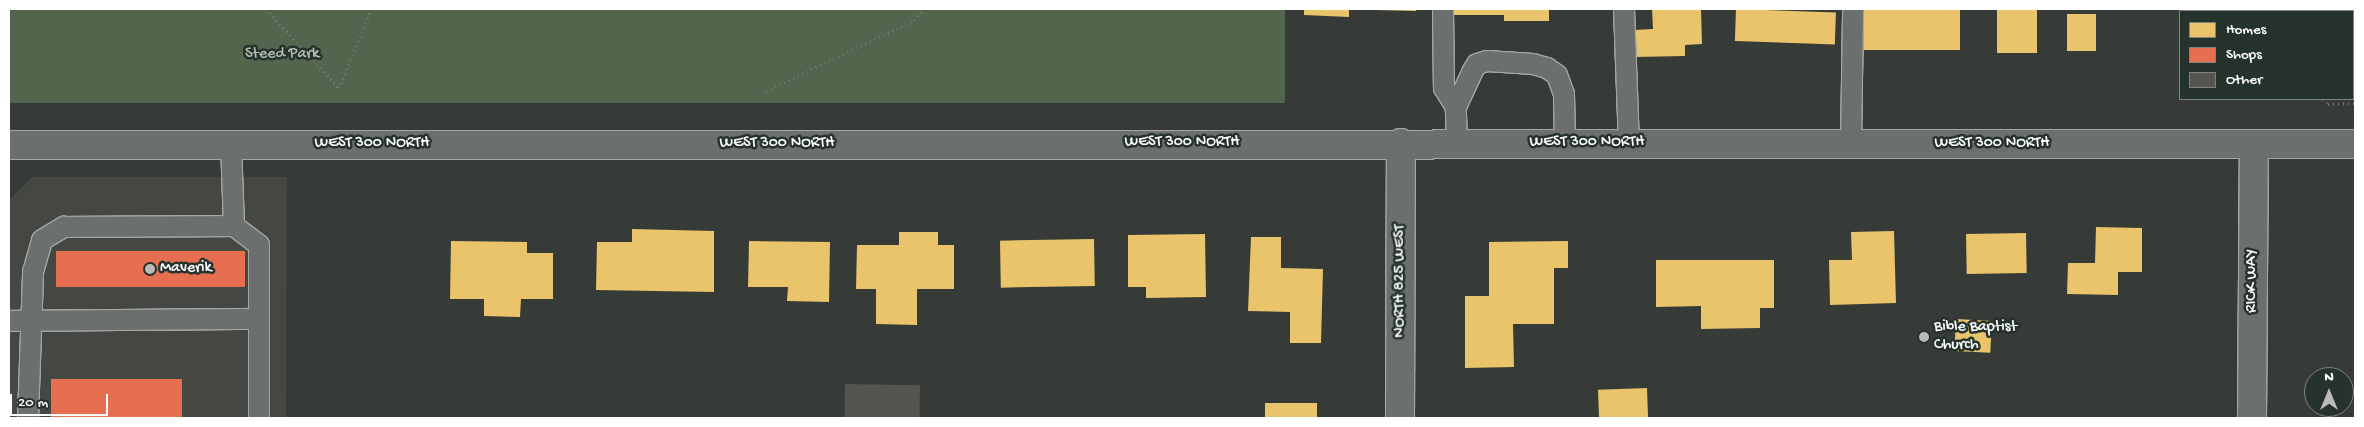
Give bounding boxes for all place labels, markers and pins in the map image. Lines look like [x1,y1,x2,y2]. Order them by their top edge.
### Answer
place label: Maverik [160,259,212,279]
marker: Maverik [144,263,156,275]
place label: Bible Baptist Church [1934,318,2017,356]
marker: Bible Baptist Church [1918,331,1930,343]

